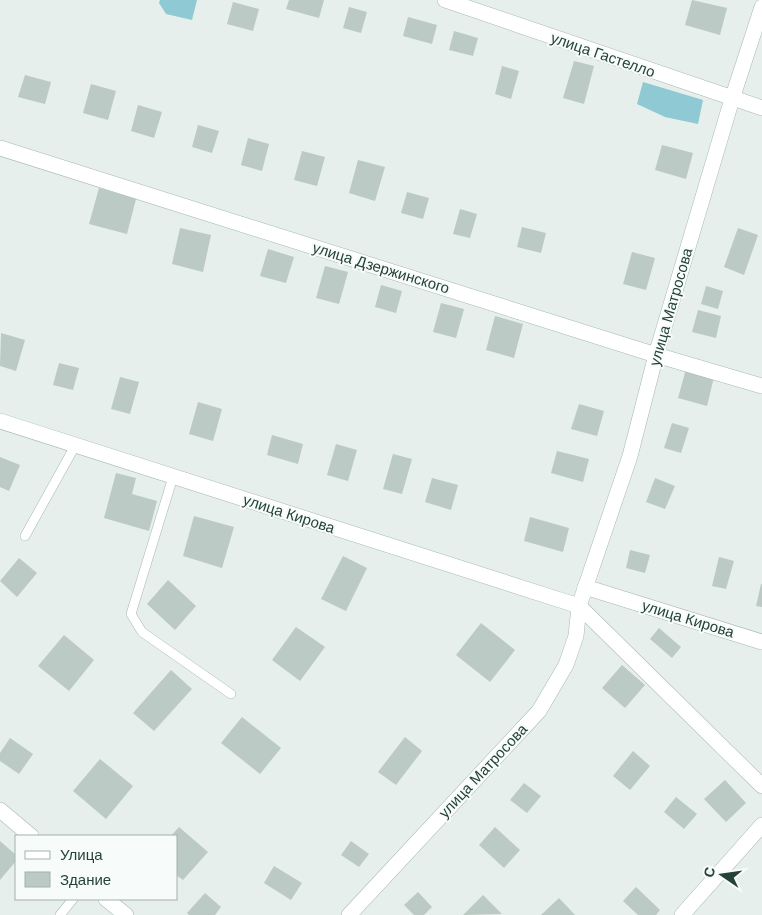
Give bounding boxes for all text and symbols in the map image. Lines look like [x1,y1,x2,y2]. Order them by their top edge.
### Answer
street label: улица Гастелло [549,29,658,80]
street label: улица Дзержинского [311,239,452,296]
street label: улица Матросова [646,245,696,368]
street label: улица Кирова [241,491,338,537]
street label: улица Кирова [640,596,737,641]
street label: улица Матросова [435,720,531,821]
legend [15,835,178,900]
text: Улица [60,846,103,863]
north arrow [697,850,747,900]
text: С [700,865,718,879]
text: Здание [60,871,111,888]

